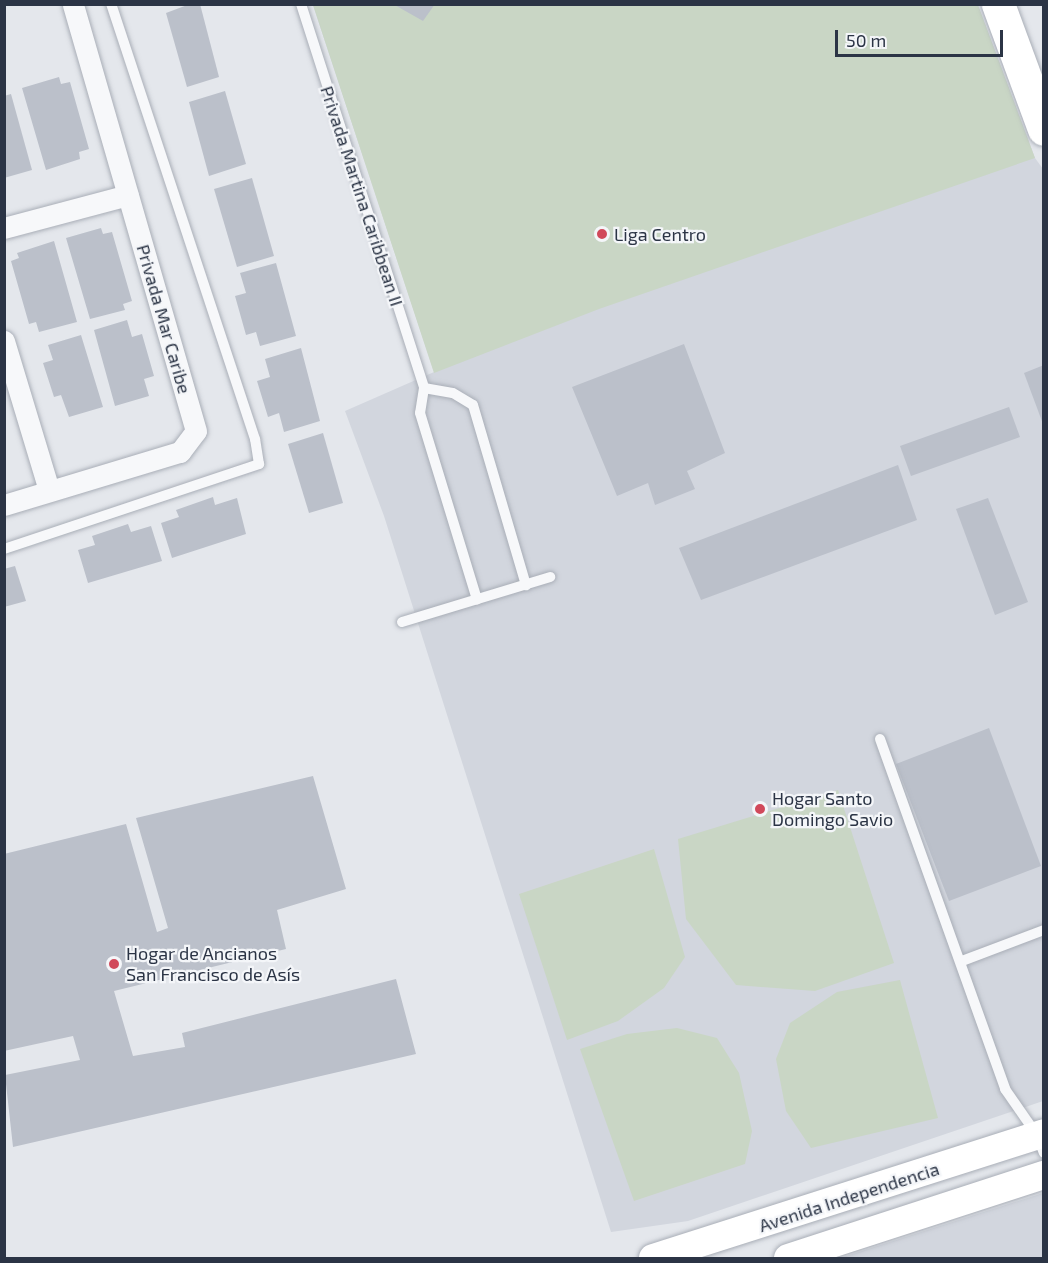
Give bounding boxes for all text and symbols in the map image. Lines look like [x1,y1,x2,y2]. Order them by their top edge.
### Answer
scale bar [838,18,1006,56]
text: 50 m [846,29,886,51]
street label: Privada Martina Caribbean II [316,83,408,309]
place label: Liga Centro [614,223,706,245]
marker: Liga Centro [595,227,609,241]
street label: Privada Mar Caribe [132,242,196,396]
place label: Hogar Santo Domingo Savio [772,788,893,830]
marker: Hogar Santo Domingo Savio [753,802,767,816]
place label: Hogar de Ancianos San Francisco de Asís [126,943,301,986]
marker: Hogar de Ancianos San Francisco de Asís [107,957,121,971]
street label: Avenida Independencia [756,1158,942,1236]

